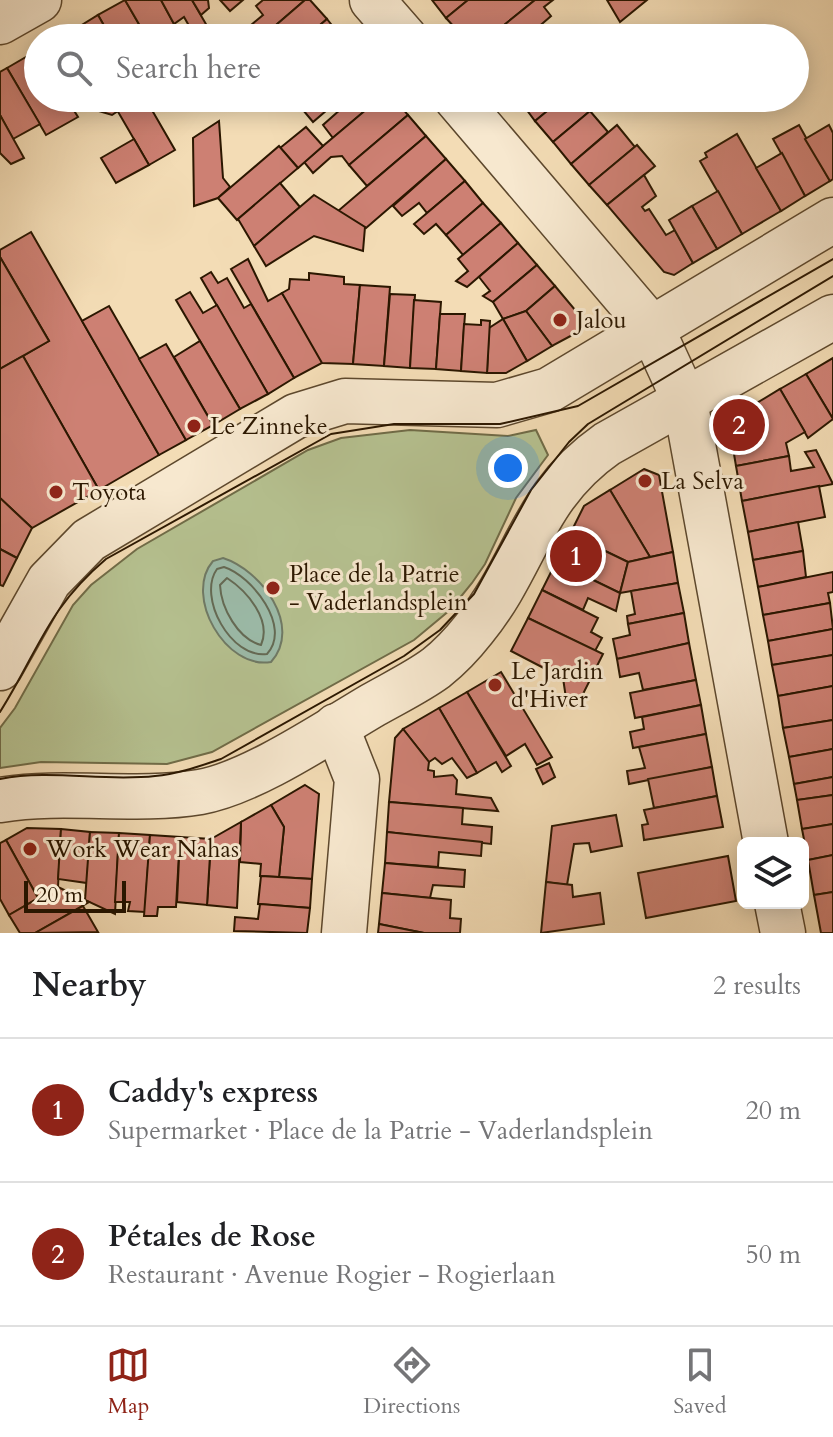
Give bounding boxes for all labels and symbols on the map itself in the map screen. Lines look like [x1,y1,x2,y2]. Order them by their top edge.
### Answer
place label: Jalou [573,304,627,337]
marker: Jalou [551,311,569,329]
pin: 2 [713,395,765,455]
place label: Le Zinneke [210,410,328,443]
marker: Le Zinneke [185,417,203,435]
your location [488,448,528,488]
place label: La Selva [661,465,745,498]
marker: La Selva [636,472,654,490]
place label: Toyota [72,476,147,509]
marker: Toyota [47,483,65,501]
pin: 1 [550,526,602,586]
place label: Place de la Patrie - Vaderlandsplein [289,558,468,619]
marker: Place de la Patrie - Vaderlandsplein [264,579,282,597]
place label: Le Jardin d'Hiver [511,655,604,716]
marker: Le Jardin d'Hiver [486,676,504,694]
place label: Work Wear Nahas [45,833,239,866]
marker: Work Wear Nahas [21,840,39,858]
scale bar [24,877,126,913]

